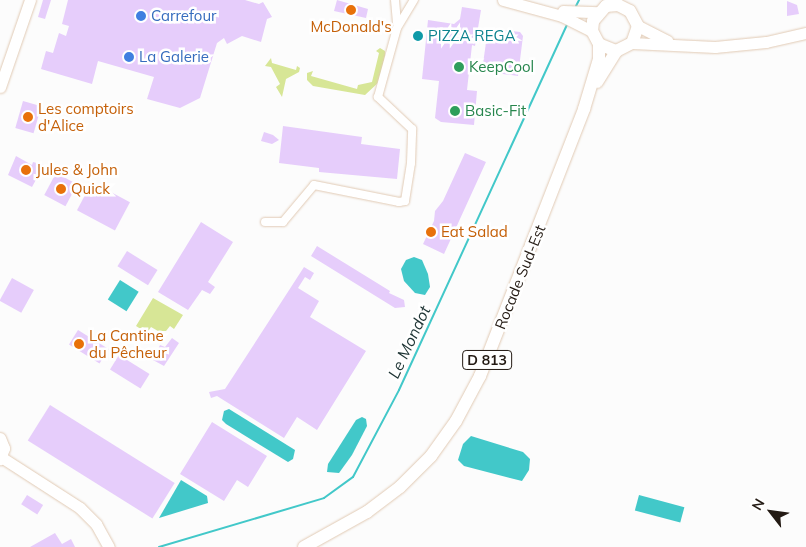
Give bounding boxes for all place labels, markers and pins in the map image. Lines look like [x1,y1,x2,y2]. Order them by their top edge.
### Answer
marker: McDonald's [345,4,357,16]
place label: Carrefour [151,7,216,25]
marker: Carrefour [135,10,147,22]
place label: McDonald's [310,18,392,36]
place label: PIZZA REGA [428,27,515,45]
marker: PIZZA REGA [412,30,424,42]
place label: La Galerie [139,48,209,66]
marker: La Galerie [123,51,135,63]
place label: KeepCool [469,58,534,76]
marker: KeepCool [453,61,465,73]
place label: Les comptoirs d'Alice [38,99,134,134]
place label: Basic-Fit [465,102,526,120]
marker: Basic-Fit [449,105,461,117]
marker: Les comptoirs d'Alice [22,111,34,123]
place label: Jules & John [36,161,118,179]
marker: Jules & John [20,164,32,176]
place label: Quick [71,180,110,198]
marker: Quick [55,183,67,195]
place label: Eat Salad [441,223,508,241]
marker: Eat Salad [425,226,437,238]
place label: La Cantine du Pêcheur [89,326,167,361]
marker: La Cantine du Pêcheur [73,338,85,350]

